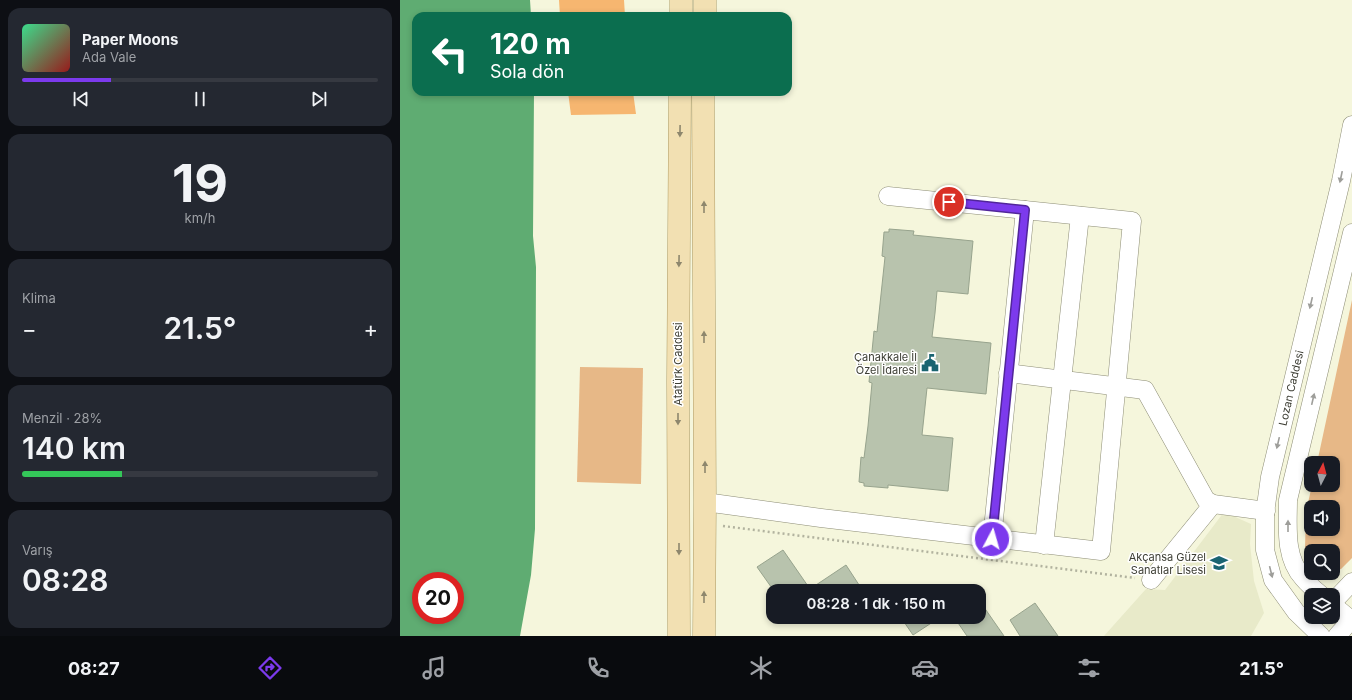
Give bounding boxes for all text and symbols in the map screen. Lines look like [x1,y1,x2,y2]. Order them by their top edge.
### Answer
text: 120 m [490,27,571,61]
icon: left [424,28,476,80]
text: Paper Moons [82,30,178,49]
text: Ada Vale [82,49,136,65]
text: Sola dön [490,61,564,82]
icon: previous [70,88,92,110]
icon: pause [189,88,211,110]
icon: next [308,88,330,110]
one-way arrow [677,125,683,138]
text: 19 [172,152,228,215]
one-way arrow [1338,171,1344,183]
pin [932,185,966,219]
icon: arrive [938,191,960,213]
one-way arrow [701,200,707,213]
text: km/h [185,210,215,226]
one-way arrow [676,255,682,268]
text: Klima [22,290,56,306]
one-way arrow [1308,297,1314,310]
text: 21.5° [163,310,237,346]
text: − [22,316,37,342]
text: + [363,316,378,342]
street label: Atatürk Caddesi [671,322,685,406]
one-way arrow [701,330,707,343]
street label: Lozan Caddesi [1276,349,1306,427]
place label: Çanakkale İl Özel İdaresi [854,350,917,377]
public building icon: Çanakkale İl Özel İdaresi [920,353,940,373]
one-way arrow [1310,393,1316,405]
text: Menzil · 28% [22,410,102,426]
one-way arrow [675,413,681,426]
text: 140 km [22,430,126,466]
one-way arrow [1274,437,1280,450]
north arrow [1304,456,1340,492]
map controls [1304,456,1340,624]
one-way arrow [702,460,708,473]
button: sound [1304,500,1340,536]
position arrow [971,518,1013,560]
one-way arrow [1285,519,1291,532]
text: Varış [22,542,53,558]
one-way arrow [676,543,682,556]
button: search [1304,544,1340,580]
place label: Akçansa Güzel Sanatlar Lisesi [1129,550,1206,577]
school or university icon: Akçansa Güzel Sanatlar Lisesi [1209,553,1229,573]
text: 08:28 [22,562,108,598]
one-way arrow [1268,565,1274,578]
speed limit sign: 20 [412,572,464,624]
button: layers [1304,588,1340,624]
one-way arrow [701,590,707,603]
text: 08:28 · 1 dk · 150 m [807,594,945,613]
icon: directions [256,654,284,682]
icon: music [420,654,448,682]
icon: phone [584,654,612,682]
icon: climate [747,654,775,682]
icon: car [911,654,939,682]
icon: filters [1075,654,1103,682]
text: 08:27 [68,658,120,679]
text: 21.5° [1239,658,1284,679]

